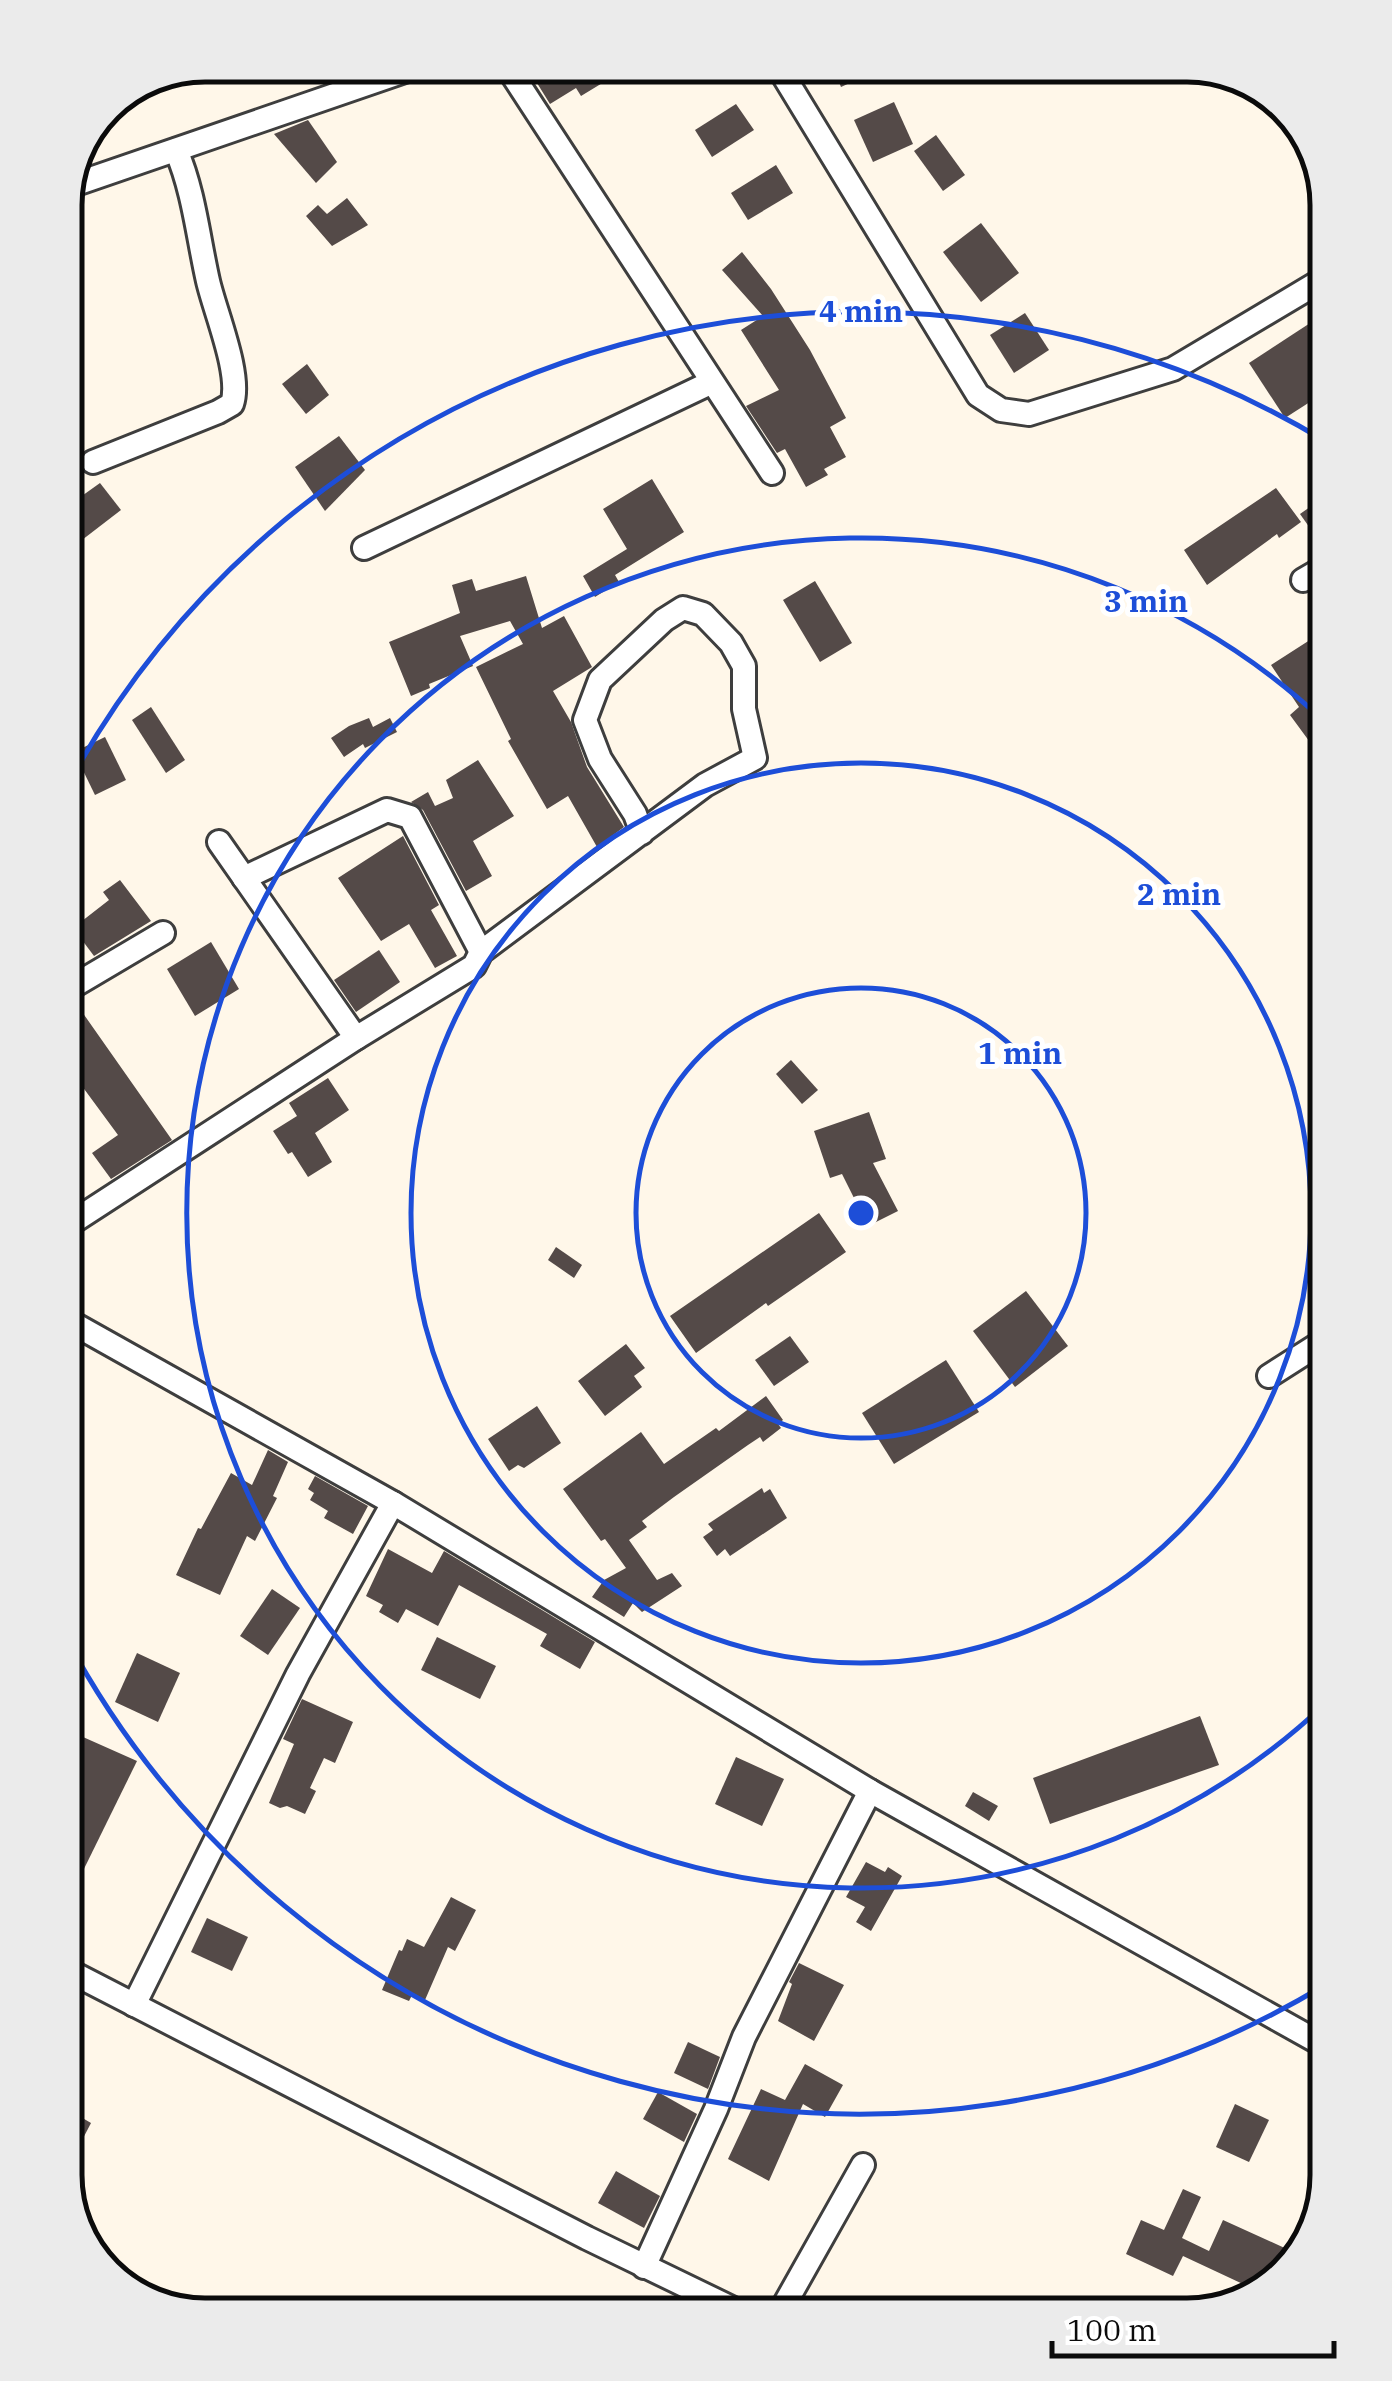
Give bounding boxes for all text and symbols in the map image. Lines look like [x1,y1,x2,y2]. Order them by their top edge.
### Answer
text: 4 min [819,291,903,330]
text: 3 min [1104,581,1188,620]
text: 2 min [1137,874,1221,913]
text: 1 min [978,1033,1062,1072]
centre of rings [843,1195,879,1231]
scale bar [1052,2296,1334,2358]
text: 100 m [1067,2310,1157,2349]

